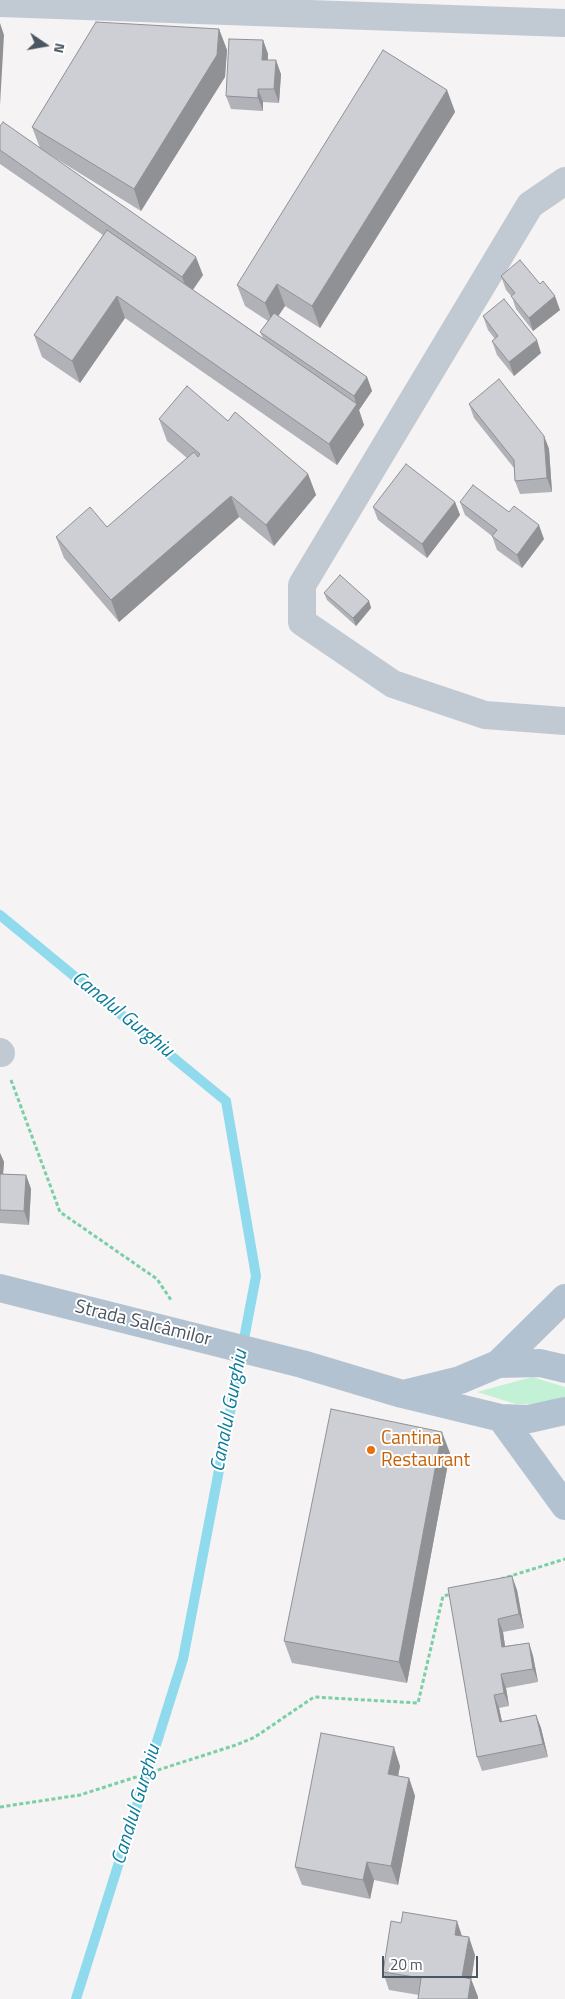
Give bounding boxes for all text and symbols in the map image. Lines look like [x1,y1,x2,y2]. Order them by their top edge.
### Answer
north arrow [20,20,70,70]
text: N [49,41,71,55]
water label: Canalul Gurghiu [66,967,178,1063]
street label: Strada Salcâmilor [72,1296,214,1352]
water label: Canalul Gurghiu [206,1348,254,1474]
place label: Cantina Restaurant [381,1428,470,1472]
marker: Cantina Restaurant [365,1444,377,1456]
water label: Canalul Gurghiu [107,1742,167,1868]
scale bar [385,1946,481,1978]
text: 20 m [390,1953,423,1976]

